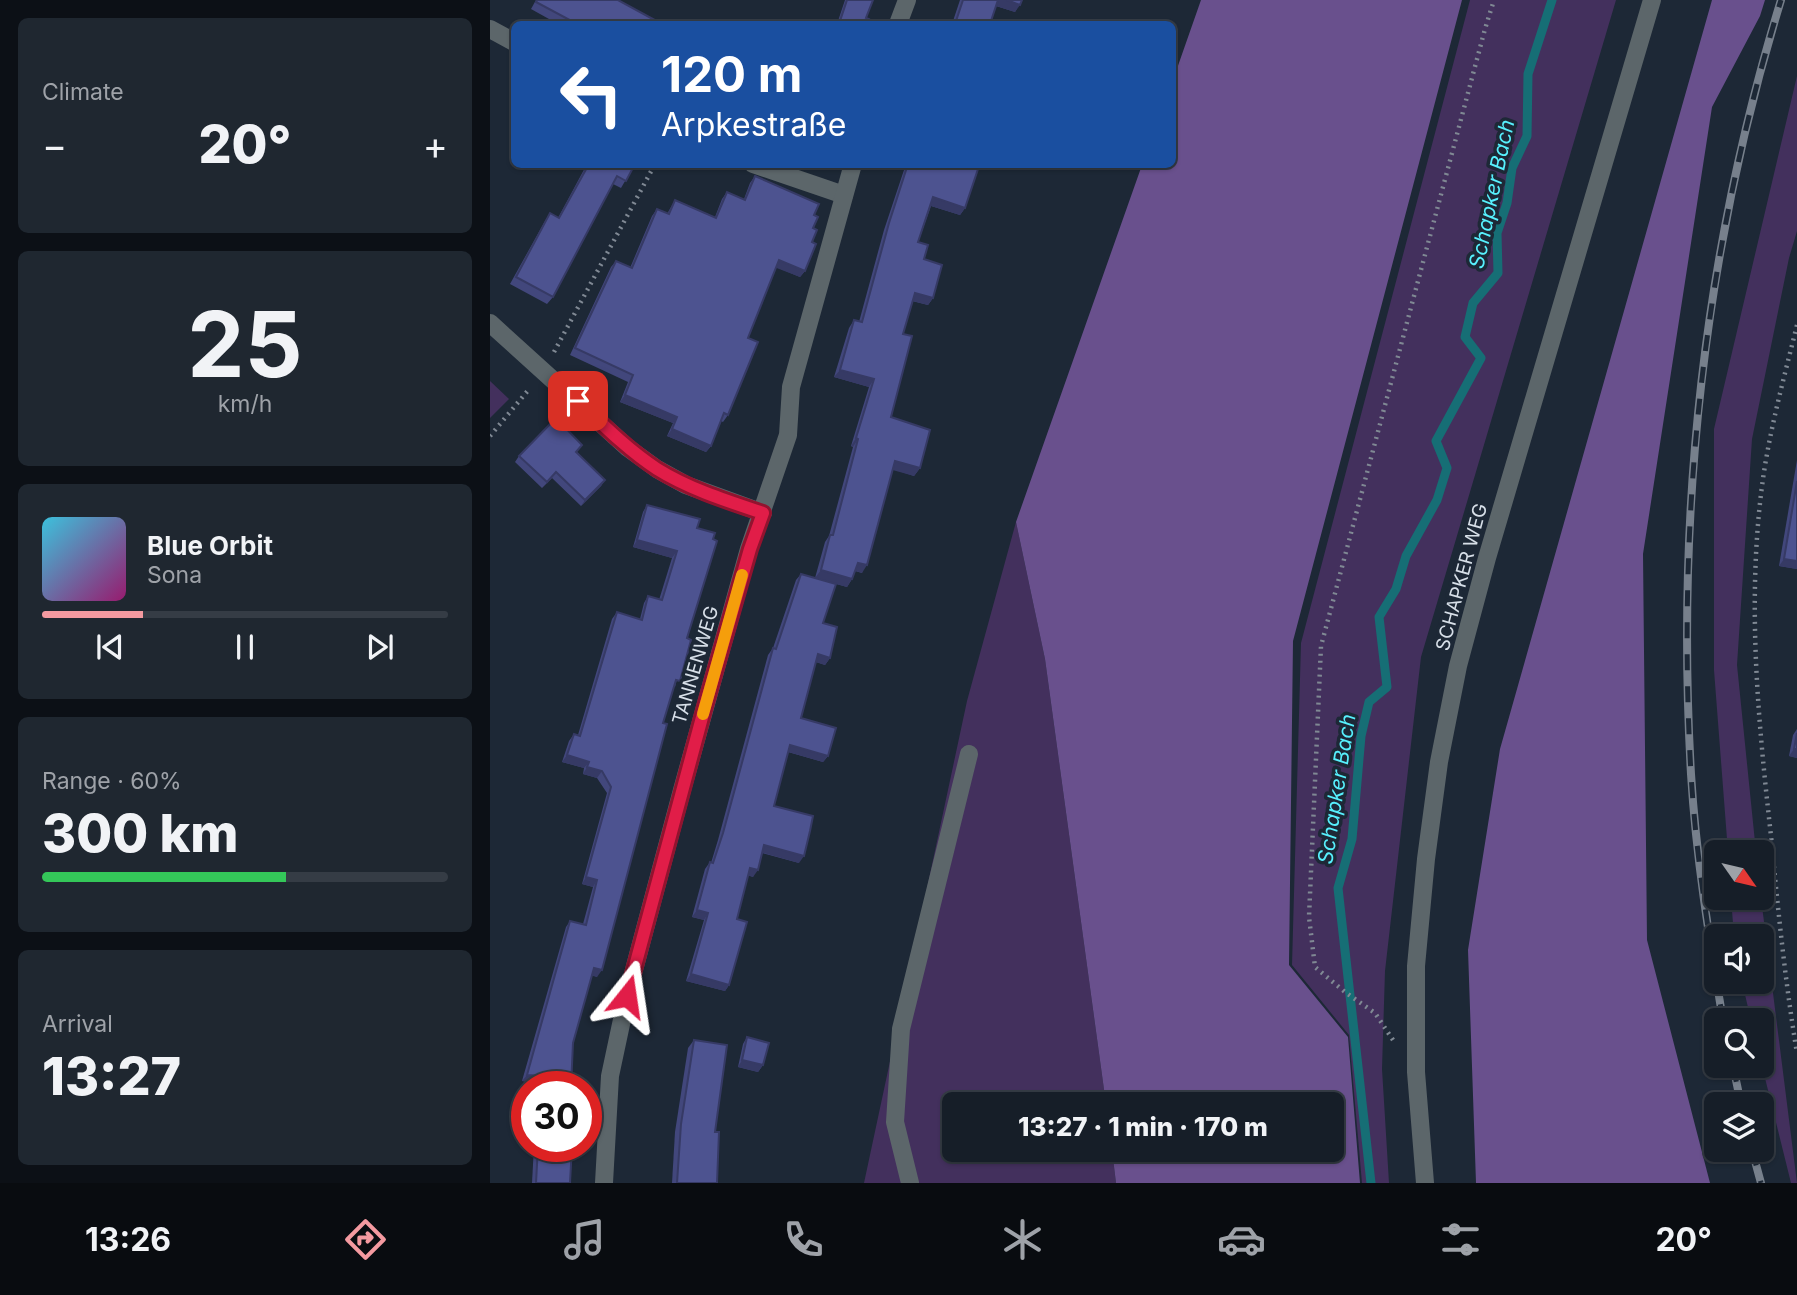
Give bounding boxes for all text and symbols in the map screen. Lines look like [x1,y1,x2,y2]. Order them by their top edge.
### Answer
text: 120 m [661,45,802,104]
icon: left [546,49,637,140]
text: Climate [42,78,124,106]
text: Arpkestraße [661,105,846,144]
text: 20° [198,113,292,176]
water label: Schapker Bach [1464,117,1520,271]
text: − [42,122,67,168]
text: + [423,122,448,168]
text: 25 [187,289,303,399]
pin [548,371,608,431]
icon: arrive [559,382,597,420]
text: km/h [218,390,272,418]
street label: SCHAPKER WEG [1431,501,1492,653]
text: Blue Orbit [147,530,273,561]
text: Sona [147,561,202,589]
street label: TANNENWEG [668,603,723,727]
icon: previous [91,628,129,666]
icon: pause [226,628,264,666]
icon: next [361,628,399,666]
water label: Schapker Bach [1312,712,1361,866]
text: Range · 60% [42,767,182,795]
text: 300 km [42,802,239,865]
north arrow [1704,840,1774,910]
map controls [1704,840,1774,1162]
button: sound [1704,924,1774,994]
position arrow [590,959,664,1033]
button: search [1704,1008,1774,1078]
text: Arrival [42,1010,113,1038]
text: 13:27 [42,1045,181,1108]
speed limit sign: 30 [511,1071,602,1162]
button: layers [1704,1092,1774,1162]
text: 13:27 · 1 min · 170 m [1018,1111,1268,1142]
icon: directions [341,1215,390,1264]
icon: music [560,1215,609,1264]
icon: phone [779,1215,828,1264]
icon: climate [998,1215,1047,1264]
icon: car [1217,1215,1266,1264]
icon: filters [1436,1215,1485,1264]
text: 13:26 [85,1220,171,1259]
text: 20° [1655,1220,1712,1259]

